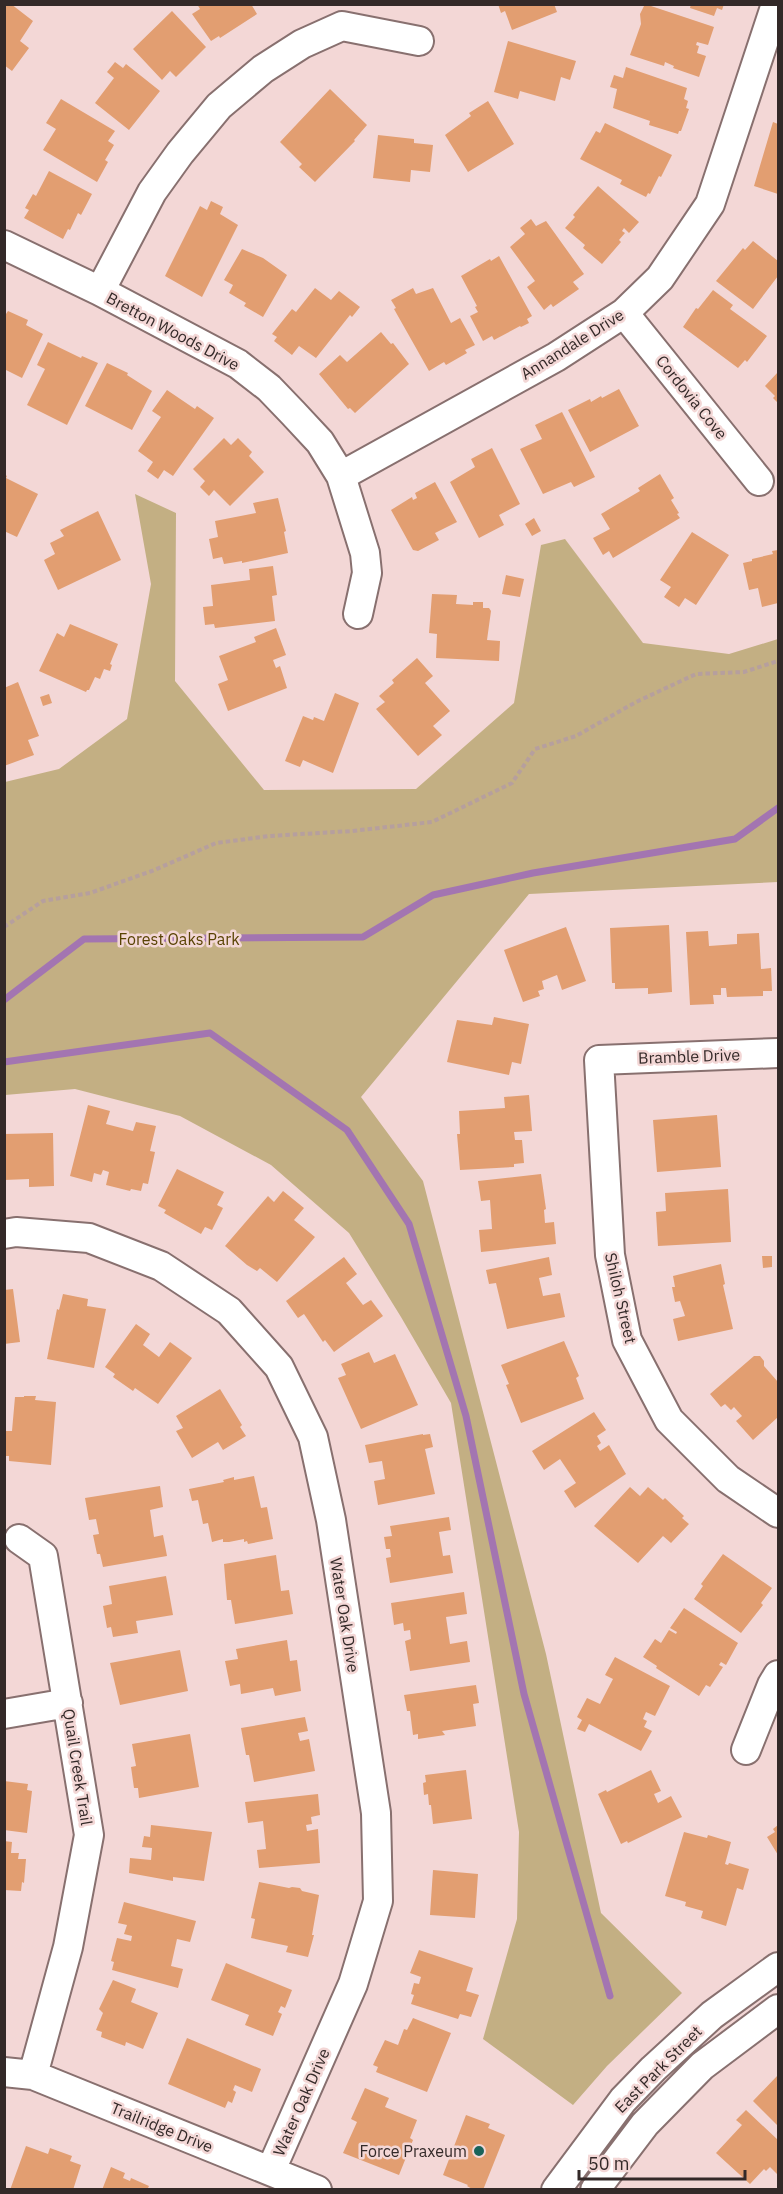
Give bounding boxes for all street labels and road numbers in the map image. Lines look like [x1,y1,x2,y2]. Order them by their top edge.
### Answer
street label: Bretton Woods Drive [103,287,243,375]
street label: Annandale Drive [517,304,627,384]
street label: Cordovia Cove [652,351,732,443]
street label: Bramble Drive [638,1044,741,1068]
street label: Shiloh Street [601,1251,641,1345]
street label: Water Oak Drive [326,1556,364,1674]
street label: Quail Creek Trail [59,1707,97,1827]
street label: East Park Street [610,2021,706,2117]
street label: Water Oak Drive [268,2045,334,2159]
street label: Trailridge Drive [108,2097,216,2157]

